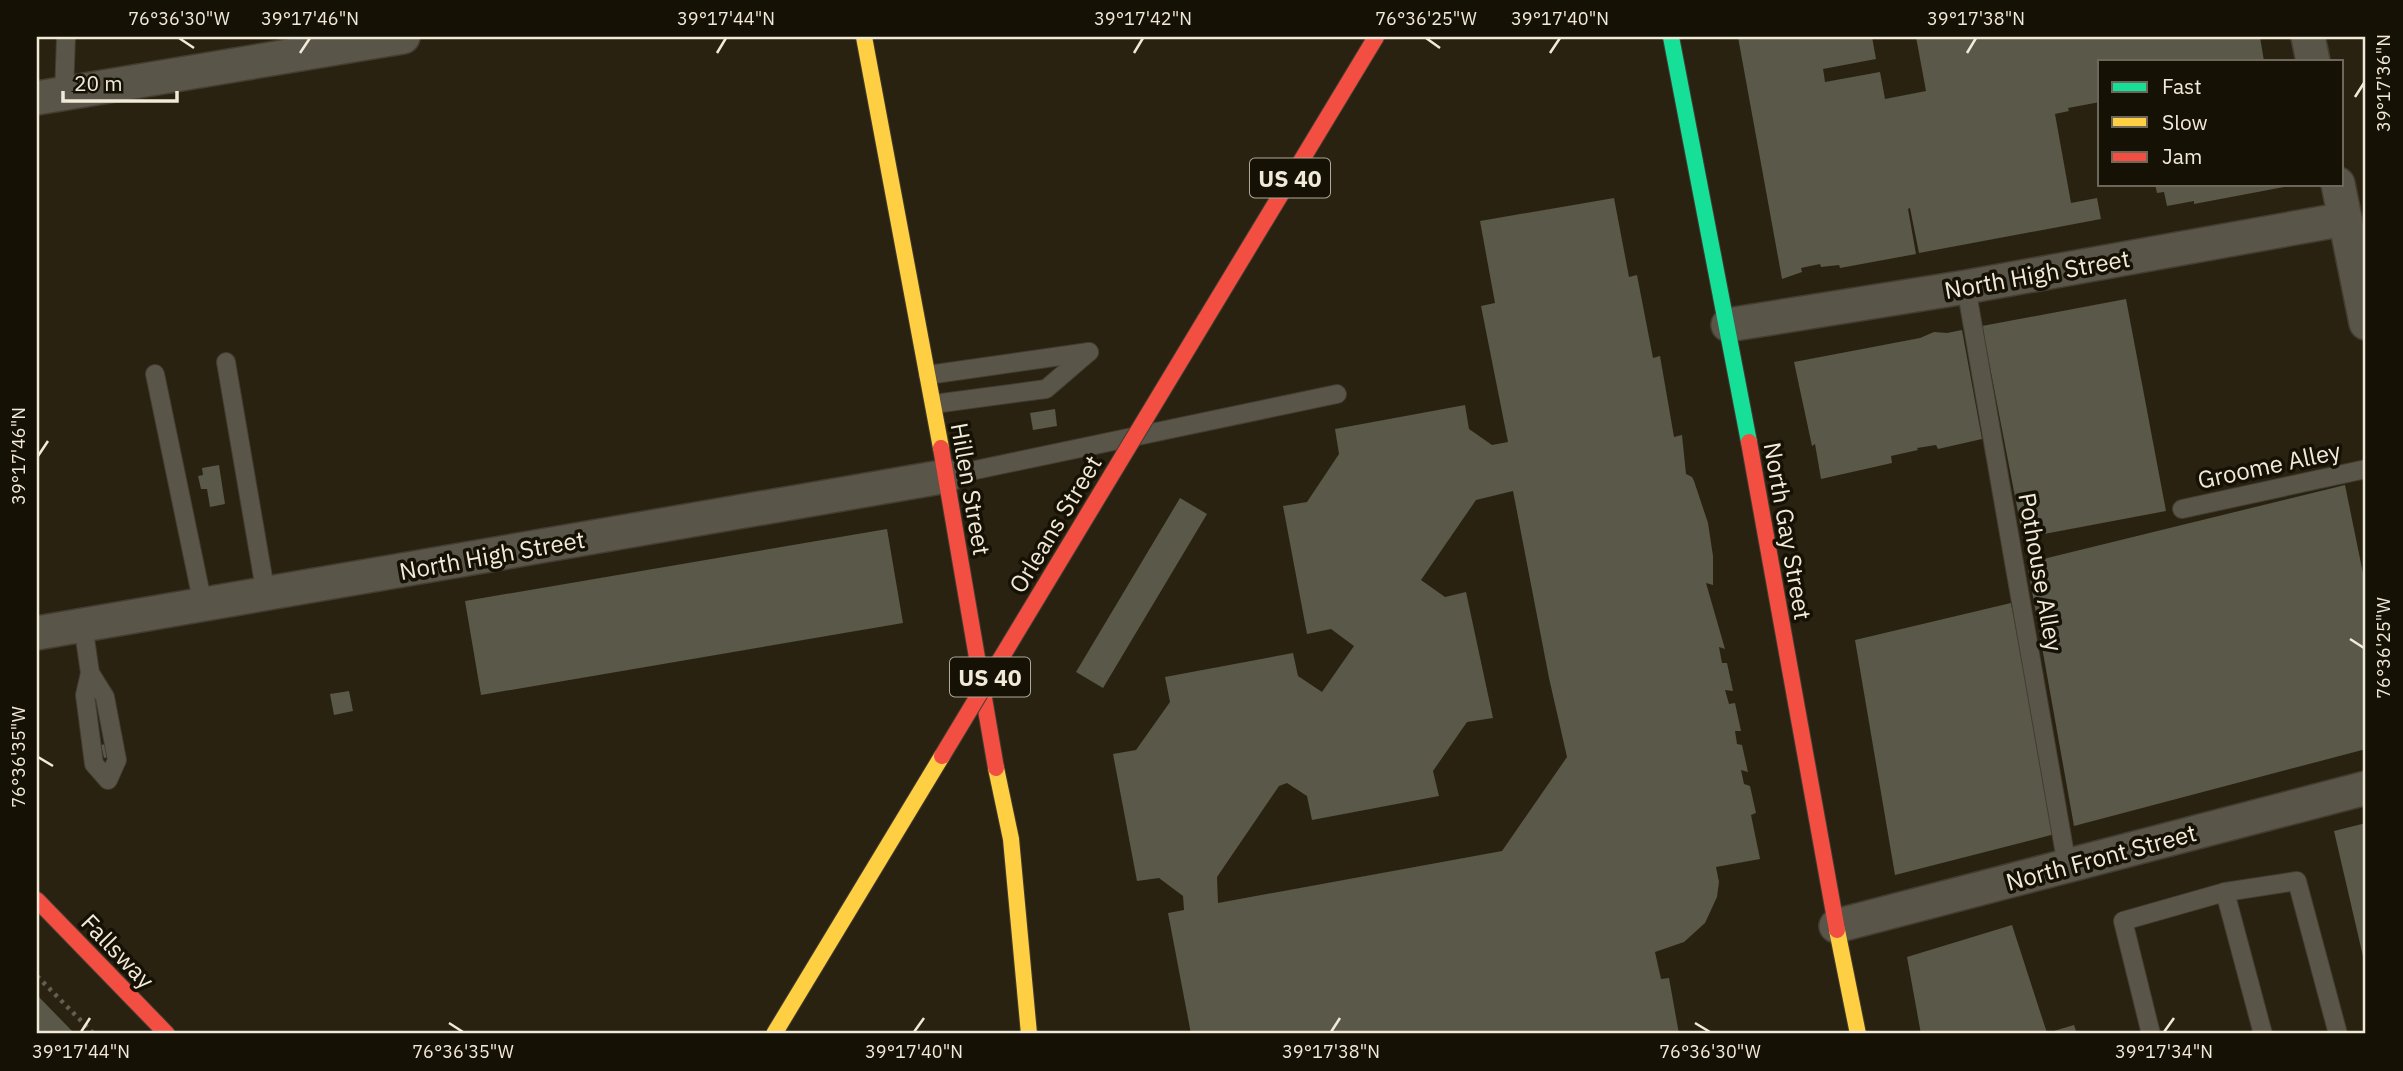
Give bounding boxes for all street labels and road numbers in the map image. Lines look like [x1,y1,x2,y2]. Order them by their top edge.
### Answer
road number: US 40 [1250,158,1330,197]
street label: North High Street [1942,242,2132,306]
street label: Hillen Street [944,420,998,558]
street label: Groome Alley [2195,434,2343,496]
street label: North Gay Street [1757,440,1819,622]
street label: Orleans Street [1001,449,1109,599]
street label: Pothouse Alley [2011,490,2071,654]
street label: North High Street [397,523,587,587]
road number: US 40 [950,657,1030,696]
street label: North Front Street [2002,816,2200,898]
street label: Fallsway [74,907,162,995]

